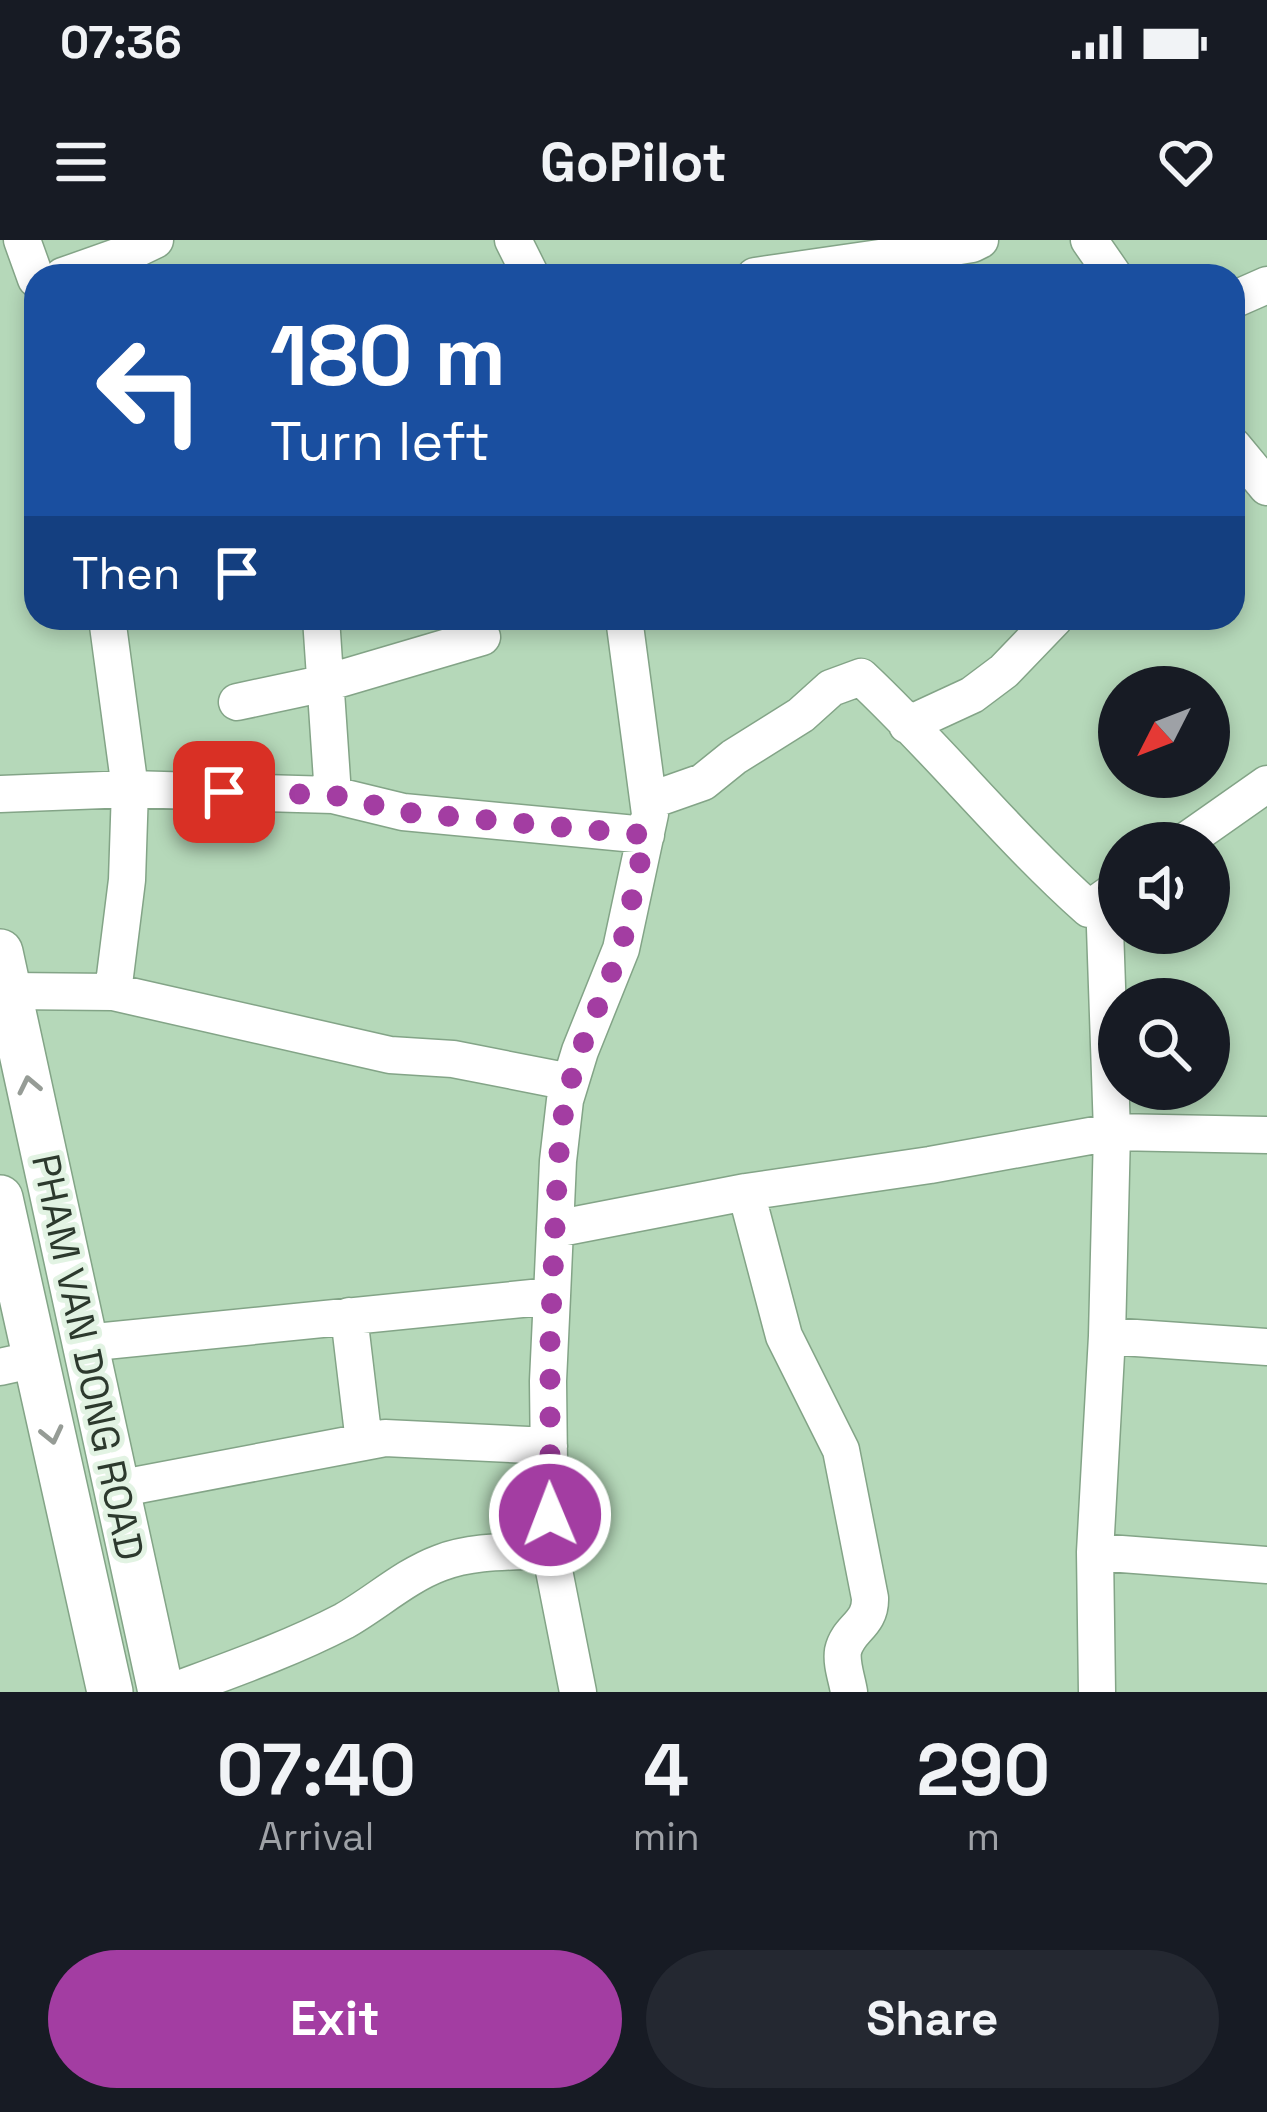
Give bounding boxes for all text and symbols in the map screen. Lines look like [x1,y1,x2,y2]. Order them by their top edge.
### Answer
text: 07:36 [60,14,182,71]
text: GoPilot [540,128,727,197]
icon: menu [48,129,114,195]
icon: heart [1153,129,1219,195]
text: 180 m [270,302,506,410]
icon: left [72,312,228,468]
text: Turn left [270,407,490,476]
icon: arrive [204,540,270,606]
text: Then [72,545,180,602]
north arrow [1098,666,1230,798]
map controls [1098,666,1230,1110]
pin [173,741,275,843]
icon: arrive [191,759,257,825]
button: sound [1098,822,1230,954]
button: search [1098,978,1230,1110]
one-way arrow [17,1076,43,1096]
street label: PHAM VAN DONG ROAD [21,1150,155,1564]
one-way arrow [39,1425,64,1445]
position arrow [487,1452,613,1578]
text: 07:40 [217,1724,416,1816]
text: 4 [643,1724,689,1816]
text: 290 [917,1724,1050,1816]
text: Arrival [258,1812,374,1861]
text: min [633,1812,700,1861]
text: m [967,1812,1000,1861]
button: Exit [48,1950,622,2088]
button: Share [646,1950,1219,2088]

